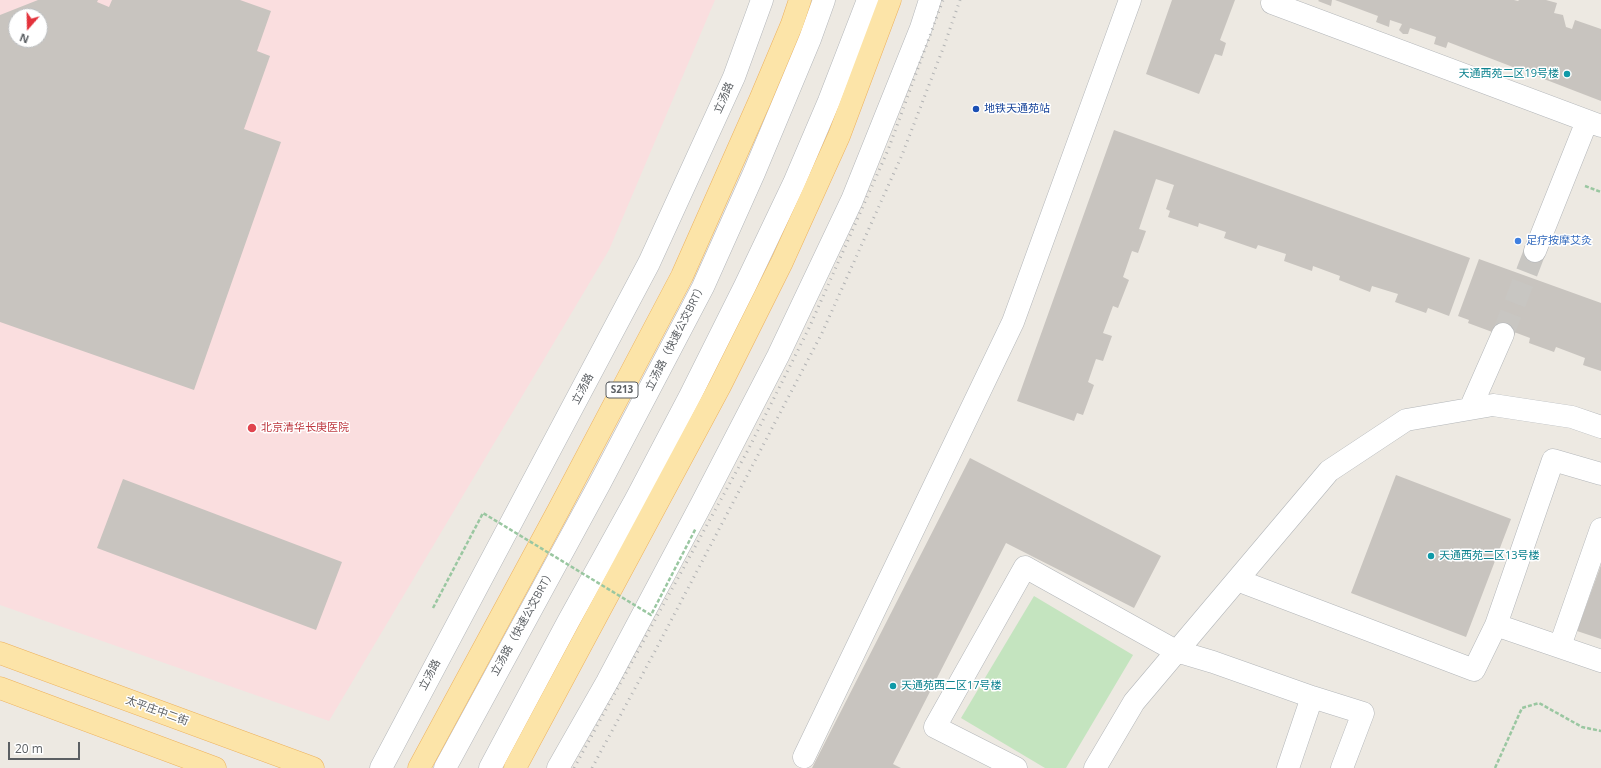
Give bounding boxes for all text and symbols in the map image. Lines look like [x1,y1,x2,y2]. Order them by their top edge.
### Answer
north arrow [8,8,48,48]
text: N [17,30,31,47]
place label: 天通西苑二区19号楼 [1458,67,1559,81]
marker: 天通西苑二区19号楼 [1562,69,1572,79]
street label: 立汤路 [711,80,737,116]
place label: 地铁天通苑站 [984,102,1050,116]
marker: 地铁天通苑站 [971,104,981,114]
place label: 足疗按摩艾灸 [1526,234,1592,248]
marker: 足疗按摩艾灸 [1513,236,1523,246]
street label: 立汤路（快速公交BRT） [643,281,709,393]
street label: 立汤路 [569,371,597,407]
road number: S213 [606,382,638,398]
place label: 北京清华长庚医院 [261,421,349,435]
marker: 北京清华长庚医院 [246,422,258,434]
place label: 天通西苑二区13号楼 [1439,549,1540,563]
marker: 天通西苑二区13号楼 [1426,551,1436,561]
street label: 立汤路（快速公交BRT） [488,568,558,678]
street label: 立汤路 [416,657,444,693]
place label: 天通苑西二区17号楼 [901,679,1002,693]
marker: 天通苑西二区17号楼 [888,681,898,691]
street label: 太平庄中二街 [124,694,190,728]
scale bar [10,734,82,760]
text: 20 m [15,740,43,757]

